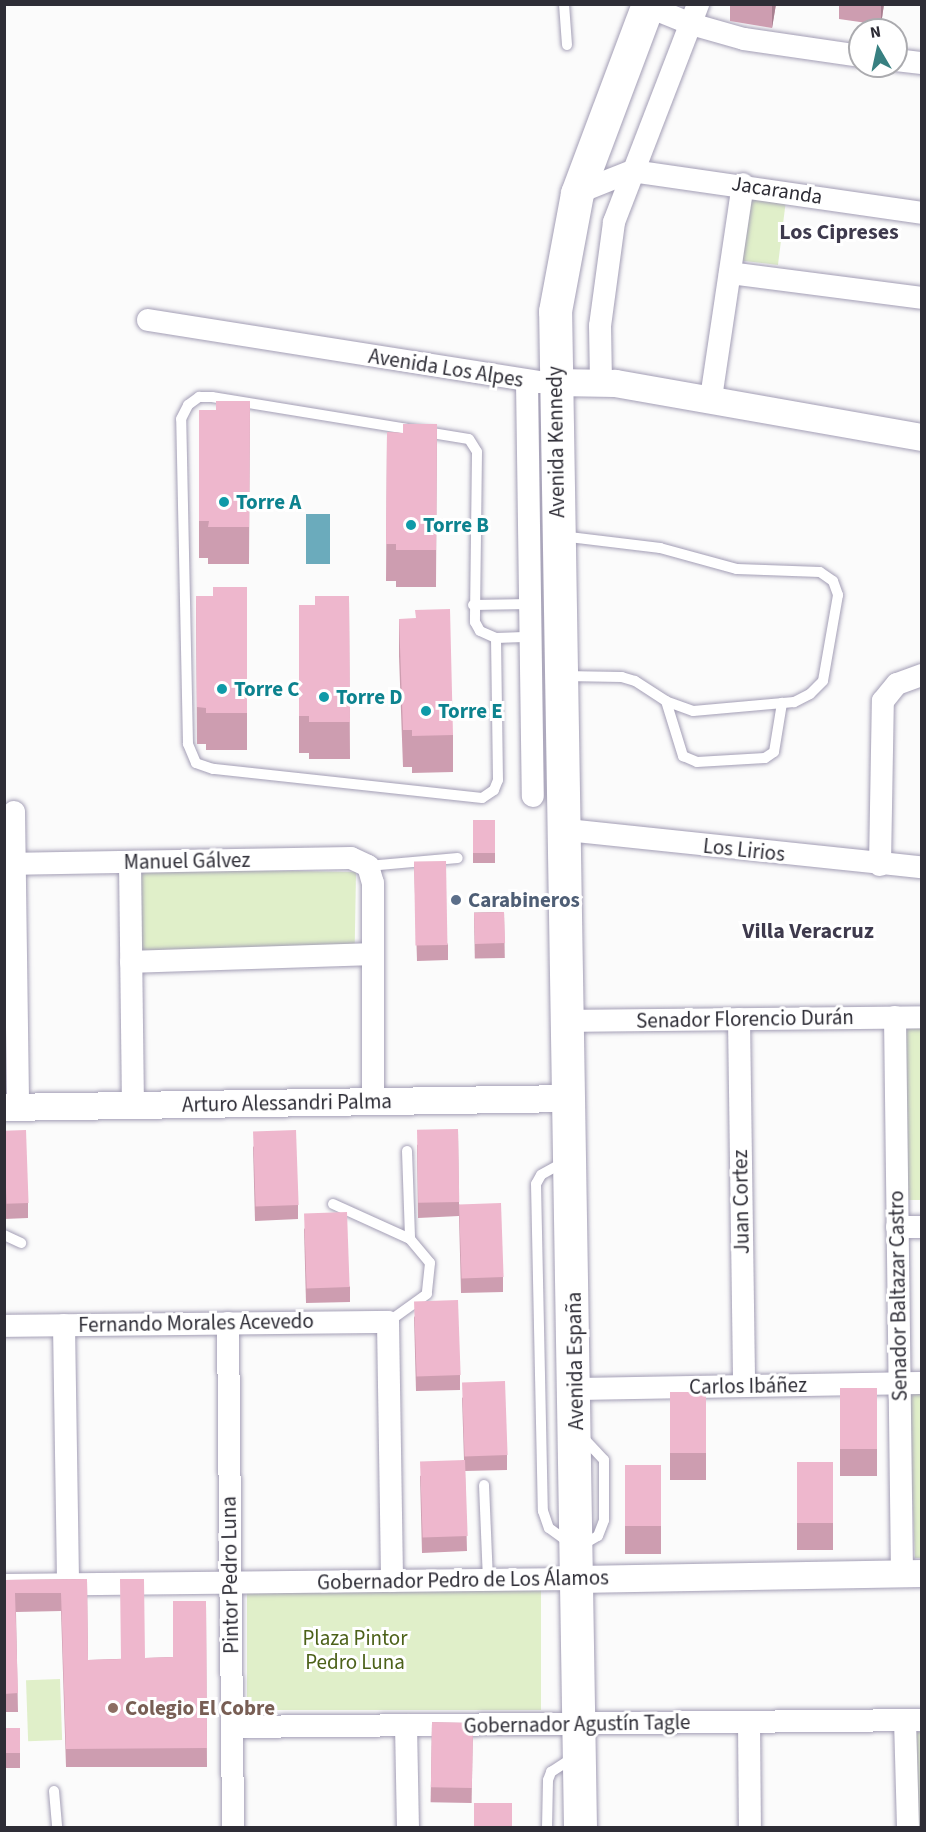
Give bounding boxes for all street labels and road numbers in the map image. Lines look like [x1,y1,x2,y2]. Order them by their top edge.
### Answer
street label: Jacaranda [730,170,824,210]
street label: Avenida Los Alpes [367,343,525,393]
street label: Avenida Kennedy [542,366,570,518]
street label: Los Lirios [702,833,786,867]
street label: Manuel Gálvez [123,847,251,875]
street label: Senador Florencio Durán [636,1005,854,1033]
street label: Arturo Alessandri Palma [182,1089,392,1117]
street label: Juan Cortez [727,1150,755,1254]
street label: Senador Baltazar Castro [884,1190,912,1402]
street label: Avenida España [561,1292,589,1430]
street label: Fernando Morales Acevedo [78,1308,314,1338]
street label: Carlos Ibáñez [689,1372,807,1400]
street label: Pintor Pedro Luna [216,1496,244,1654]
street label: Gobernador Pedro de Los Álamos [317,1565,609,1595]
street label: Gobernador Agustín Tagle [463,1709,691,1739]

